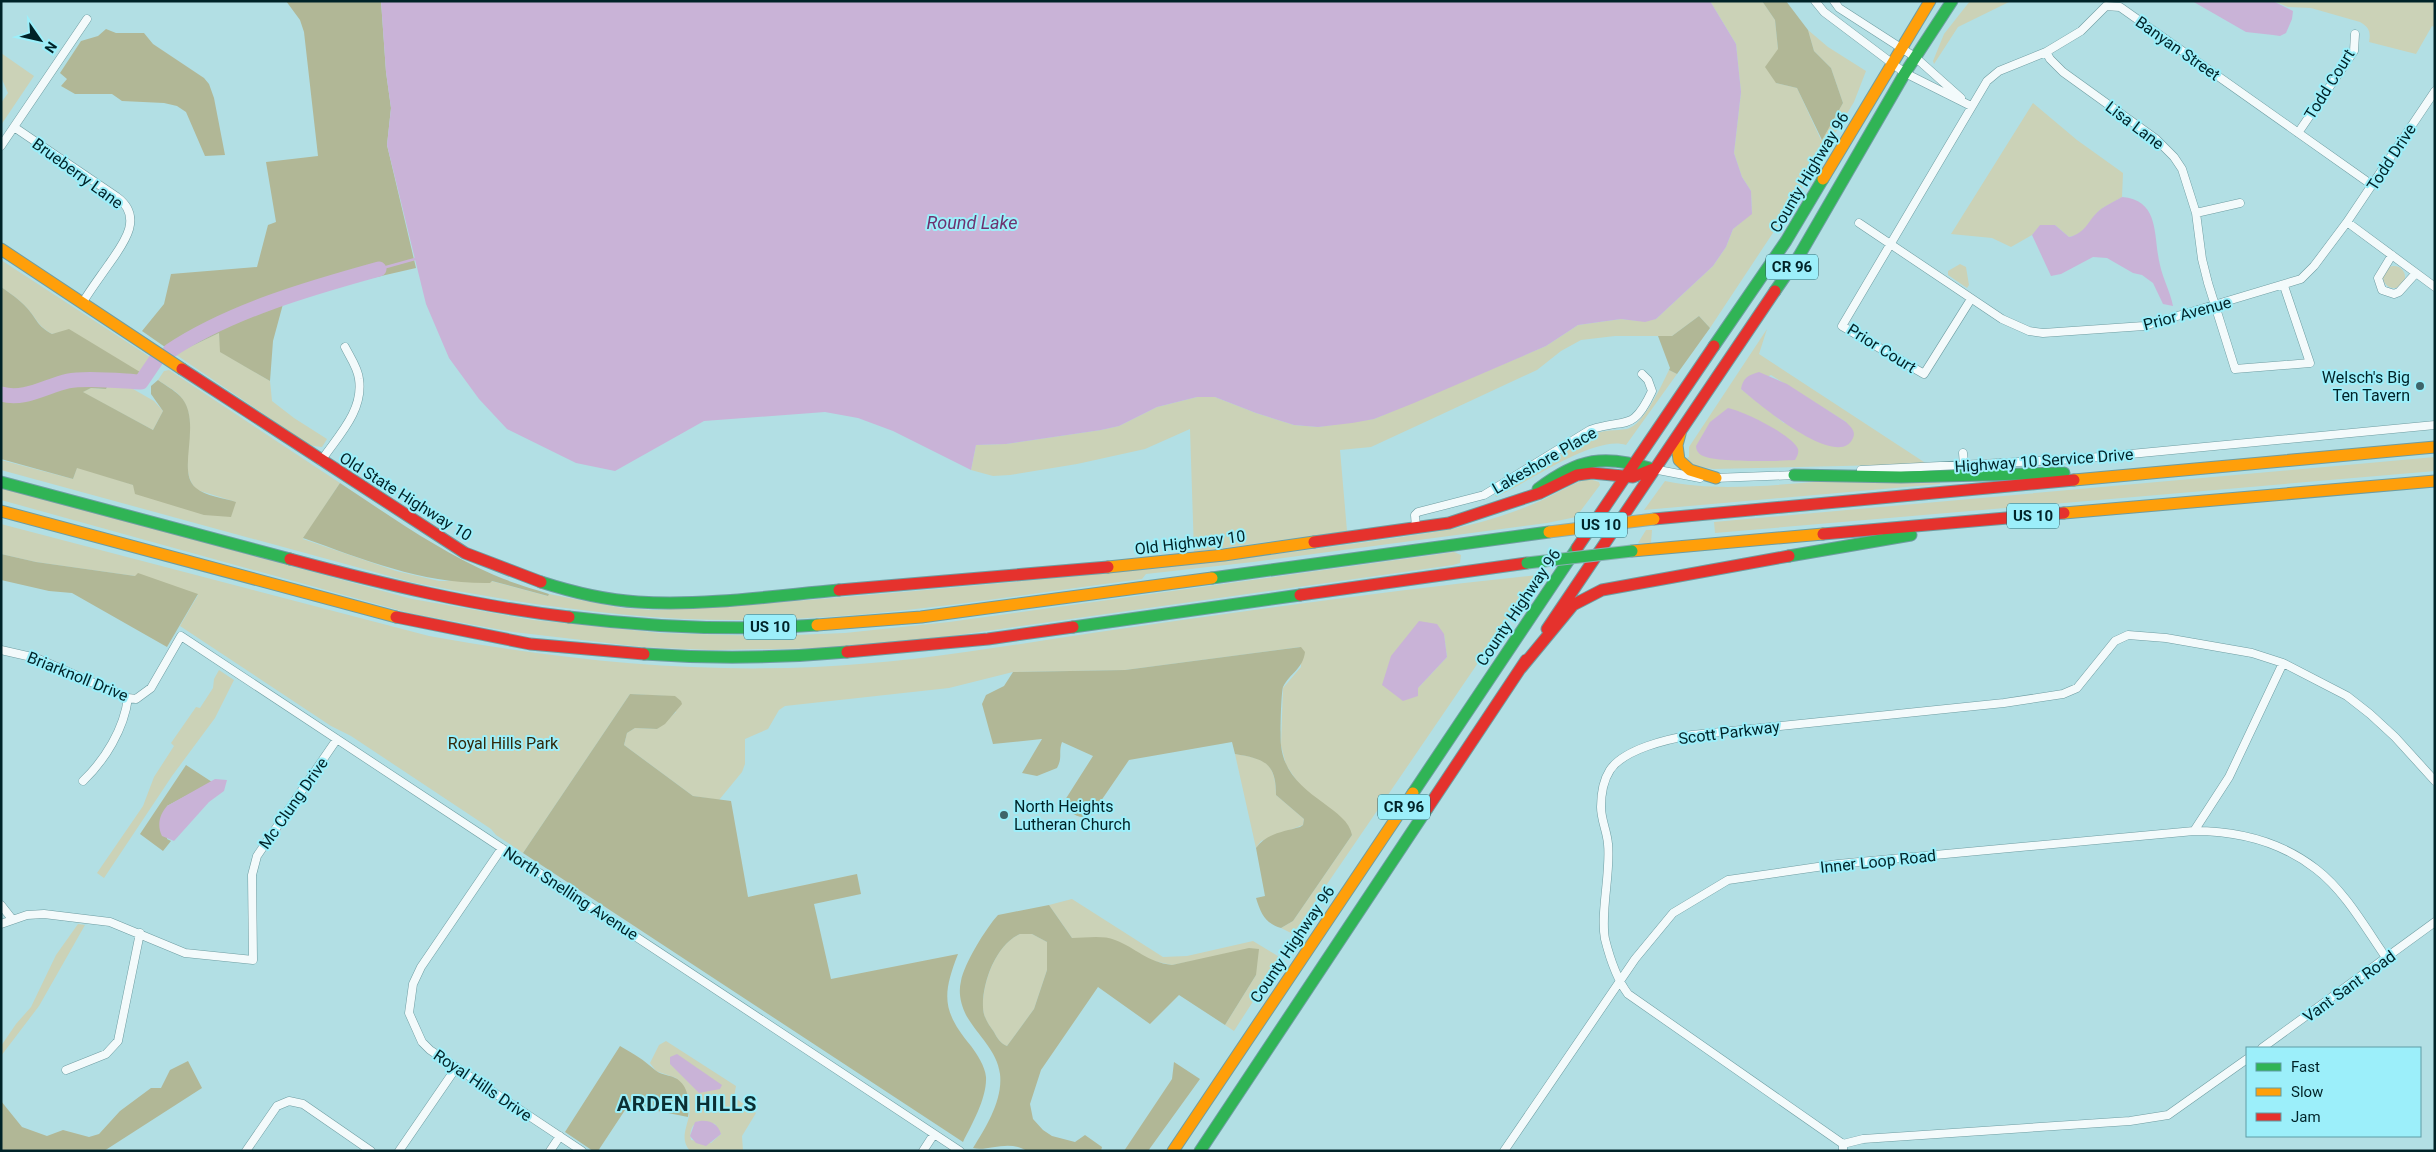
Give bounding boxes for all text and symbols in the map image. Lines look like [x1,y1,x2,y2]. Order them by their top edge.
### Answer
street label: Banyan Street [2132,12,2224,84]
north arrow [15,15,65,65]
text: N [41,39,60,56]
street label: Todd Court [2300,46,2358,123]
street label: Lisa Lane [2102,97,2168,153]
street label: County Highway 96 [1766,109,1853,236]
street label: Todd Drive [2363,120,2420,194]
street label: Brueberry Lane [29,134,127,213]
water label: Round Lake [926,212,1018,233]
road number: CR 96 [1766,254,1818,280]
street label: Prior Avenue [2141,293,2233,334]
street label: Prior Court [1844,320,1920,377]
place label: Welsch's Big Ten Tavern [2322,368,2410,405]
marker: Welsch's Big Ten Tavern [2414,380,2426,392]
street label: Lakeshore Place [1489,423,1600,498]
street label: Highway 10 Service Drive [1954,445,2134,476]
street label: Old State Highway 10 [336,448,475,545]
road number: US 10 [2007,504,2059,528]
road number: US 10 [1575,512,1627,538]
street label: Old Highway 10 [1134,526,1246,559]
street label: County Highway 96 [1472,545,1565,669]
road number: US 10 [744,614,796,640]
street label: Briarknoll Drive [25,648,131,705]
street label: Scott Parkway [1677,717,1781,748]
park label: Royal Hills Park [448,734,559,753]
street label: Mc Clung Drive [255,754,332,853]
road number: CR 96 [1378,794,1430,820]
place label: North Heights Lutheran Church [1014,797,1131,834]
marker: North Heights Lutheran Church [998,809,1010,821]
street label: North Snelling Avenue [500,843,642,944]
street label: Inner Loop Road [1819,846,1937,877]
street label: County Highway 96 [1246,882,1339,1006]
street label: Vant Sant Road [2299,947,2399,1026]
street label: Royal Hills Drive [430,1046,535,1125]
legend [2246,1047,2421,1137]
text: Fast [2291,1058,2320,1076]
text: Slow [2291,1083,2323,1101]
district label: ARDEN HILLS [617,1092,757,1116]
text: Jam [2291,1108,2321,1126]

